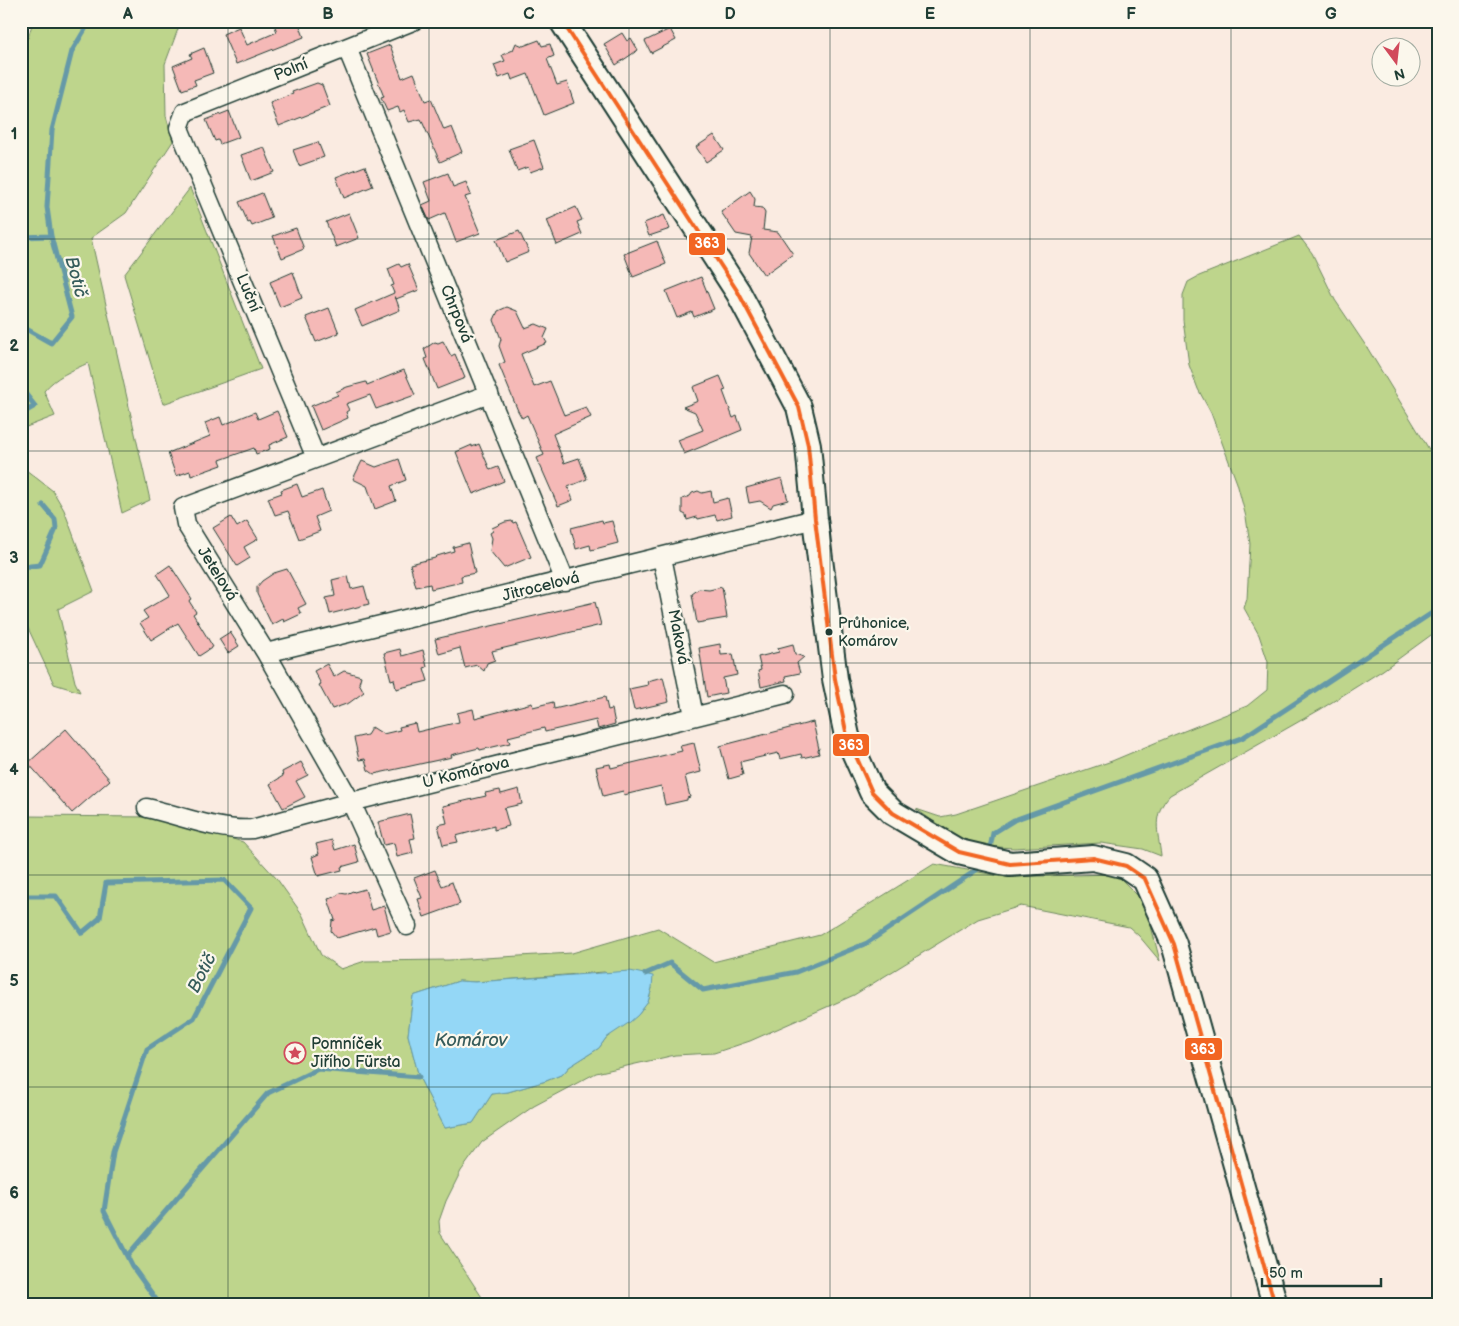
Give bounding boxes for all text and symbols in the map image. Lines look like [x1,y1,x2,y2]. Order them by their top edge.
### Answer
text: A [122,5,133,24]
text: B [322,5,334,24]
text: C [523,5,535,24]
text: D [724,5,736,24]
text: E [925,5,935,24]
text: F [1126,5,1136,24]
text: G [1325,5,1337,24]
north arrow [1372,38,1422,88]
street label: Polní [271,55,311,85]
text: N [1392,65,1407,84]
text: 1 [11,125,17,144]
line badge: 363 [688,232,726,256]
text: 363 [695,235,719,252]
water label: Botič [60,254,92,300]
street label: Luční [232,271,265,315]
street label: Chrpová [436,282,476,346]
text: 2 [9,337,19,356]
street label: Jetelová [193,543,241,605]
text: 3 [9,549,19,568]
street label: Jitrocelová [500,568,582,606]
street label: Maková [663,608,693,666]
place label: Průhonice, Komárov [838,614,910,651]
marker: Průhonice, Komárov [824,627,834,637]
line badge: 363 [832,733,870,757]
text: 363 [839,737,863,754]
street label: U Komárova [421,753,511,793]
text: 4 [9,761,19,780]
water label: Botič [183,949,221,996]
text: 5 [9,972,19,991]
water label: Komárov [435,1030,509,1051]
place label: Pomníček Jiřího Fürsta [311,1035,401,1072]
line badge: 363 [1184,1037,1223,1061]
place icon: Pomníček Jiřího Fürsta [283,1041,307,1065]
text: 363 [1191,1041,1215,1058]
text: 6 [9,1184,19,1203]
scale bar [1262,1256,1380,1288]
text: 50 m [1269,1264,1303,1283]

